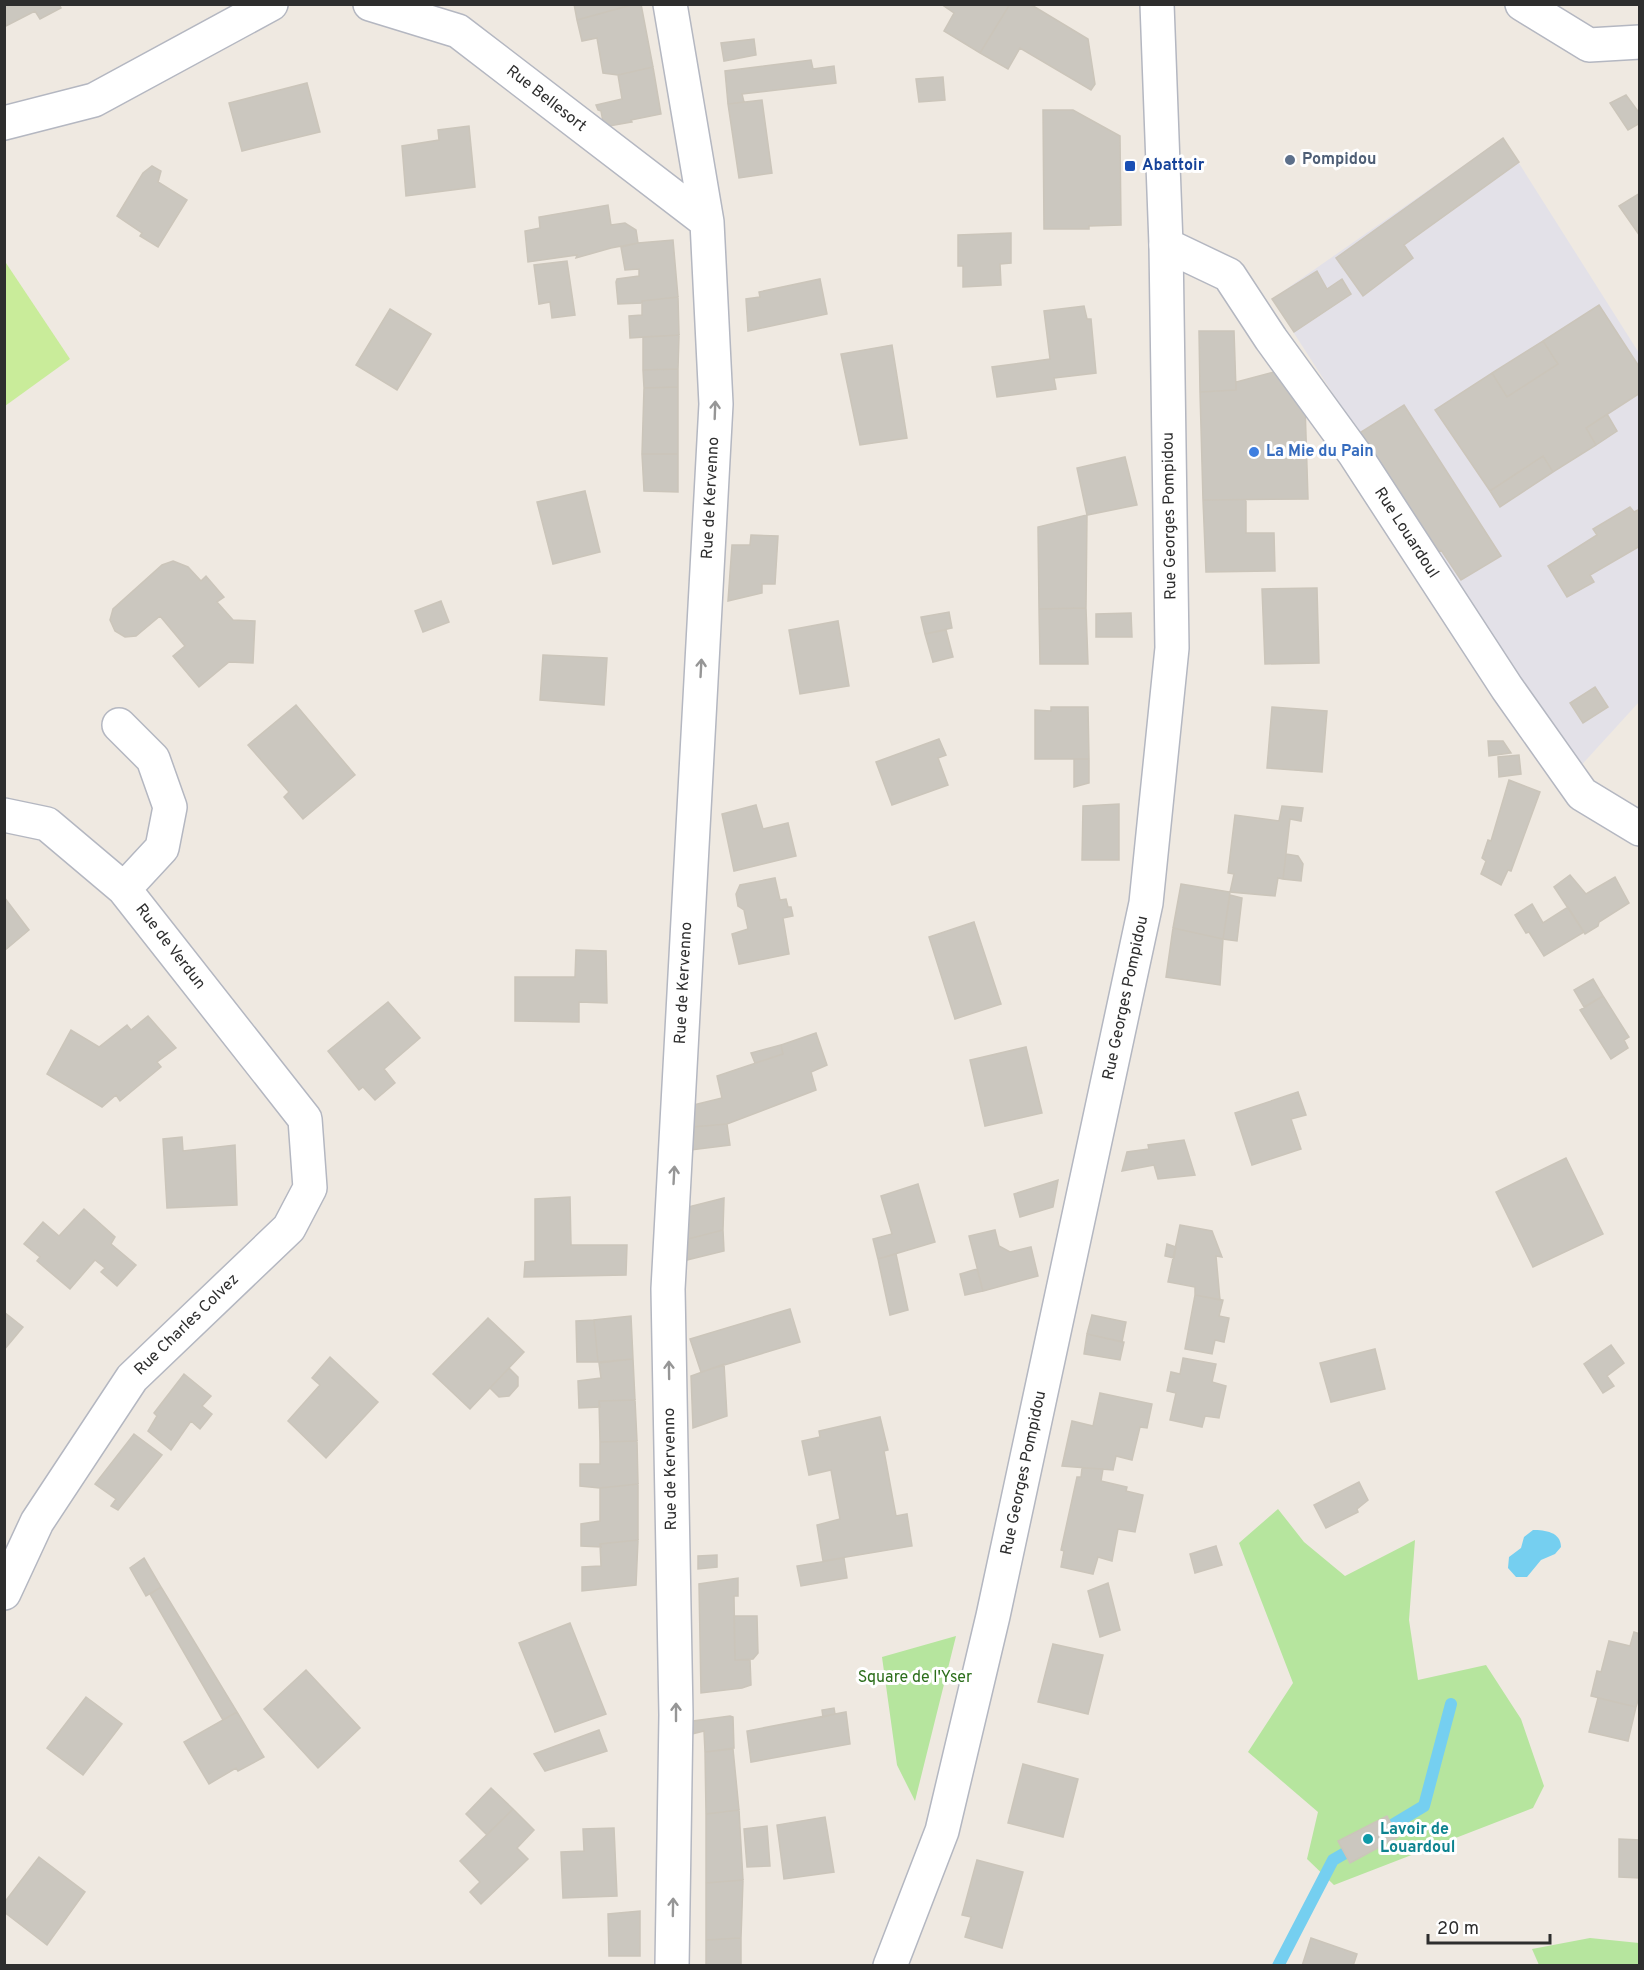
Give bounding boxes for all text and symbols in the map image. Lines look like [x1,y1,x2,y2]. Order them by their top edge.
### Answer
street label: Rue Bellesort [502,61,590,137]
place label: Pompidou [1302,150,1377,170]
marker: Pompidou [1283,153,1297,167]
place label: Abattoir [1142,156,1205,176]
marker: Abattoir [1123,159,1137,173]
one-way arrow [710,400,721,420]
street label: Rue Georges Pompidou [1159,432,1181,600]
street label: Rue de Kervenno [698,436,724,560]
place label: La Mie du Pain [1266,442,1374,462]
marker: La Mie du Pain [1247,445,1261,459]
street label: Rue Louardoul [1369,484,1443,582]
one-way arrow [696,658,707,678]
street label: Rue de Verdun [130,900,210,994]
street label: Rue Georges Pompidou [1099,914,1153,1082]
street label: Rue de Kervenno [671,921,697,1045]
one-way arrow [668,1166,679,1186]
street label: Rue Charles Colvez [130,1270,244,1380]
one-way arrow [663,1361,675,1381]
street label: Rue Georges Pompidou [997,1389,1051,1557]
street label: Rue de Kervenno [660,1407,682,1530]
park label: Square de l'Yser [858,1668,972,1688]
one-way arrow [670,1703,682,1723]
place label: Lavoir de Louardoul [1380,1820,1455,1858]
marker: Lavoir de Louardoul [1361,1832,1375,1846]
one-way arrow [667,1898,679,1918]
scale bar [1428,1907,1550,1945]
text: 20 m [1437,1918,1479,1941]

